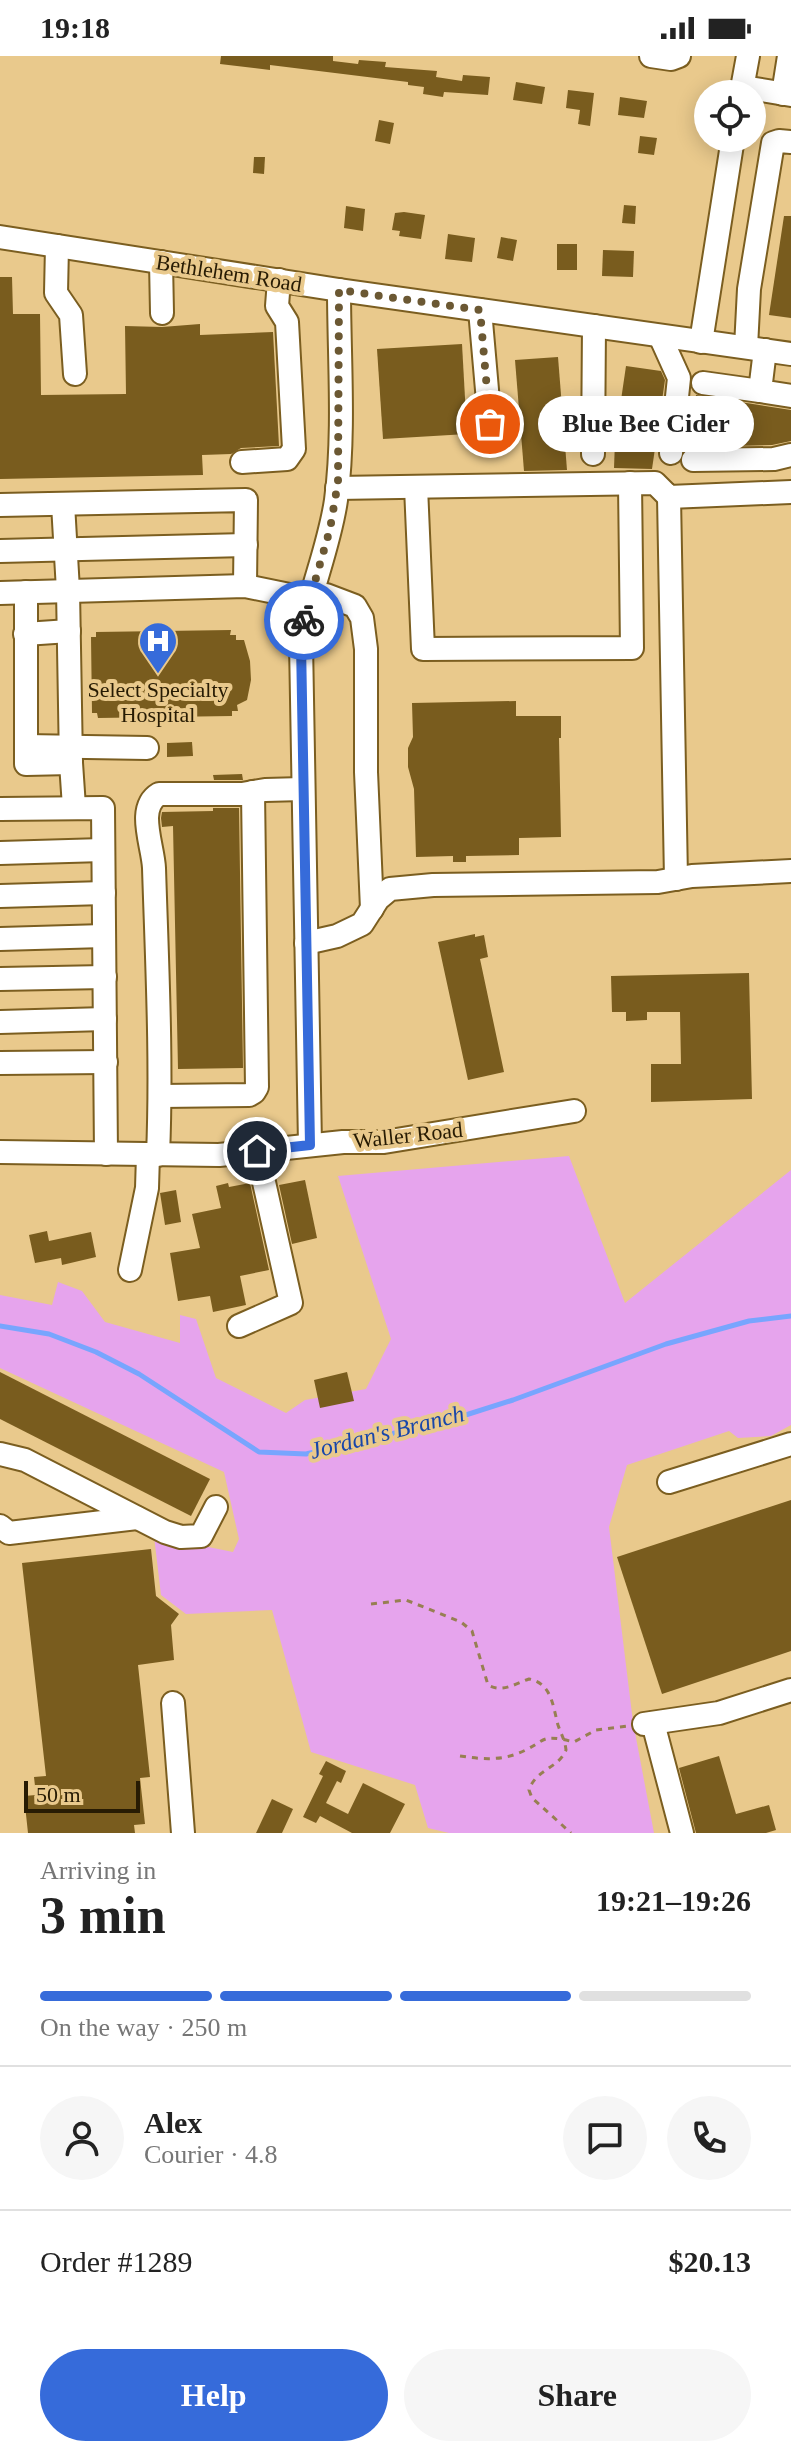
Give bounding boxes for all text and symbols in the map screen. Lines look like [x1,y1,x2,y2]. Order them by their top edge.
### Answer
text: 19:18 [40,11,110,44]
map controls [694,80,766,152]
button: locate [694,80,766,152]
street label: Bethlehem Road [154,249,304,297]
pin [456,390,524,458]
callout: Blue Bee Cider [538,396,754,452]
icon: bag [468,402,512,446]
text: Blue Bee Cider [562,409,730,438]
courier [264,580,344,660]
icon: bike [282,598,326,642]
hospital icon: Select Specialty Hospital [137,620,179,675]
place label: Select Specialty Hospital [87,677,229,727]
pin [223,1117,291,1185]
street label: Waller Road [352,1117,464,1153]
icon: home [235,1129,279,1173]
water label: Jordan's Branch [307,1400,467,1464]
scale bar [24,1777,140,1813]
text: 50 m [36,1782,81,1807]
text: Arriving in [40,1856,156,1885]
text: 19:21–19:26 [596,1884,751,1917]
text: 3 min [40,1887,166,1944]
text: On the way · 250 m [40,2013,247,2042]
button: person [40,2096,124,2180]
button: chat [563,2096,647,2180]
button: phone [667,2096,751,2180]
text: Alex [144,2106,202,2139]
text: Courier · 4.8 [144,2140,278,2169]
text: Order #1289 [40,2245,192,2278]
text: $20.13 [669,2245,751,2278]
button: Help [40,2349,388,2441]
button: Share [404,2349,751,2441]

